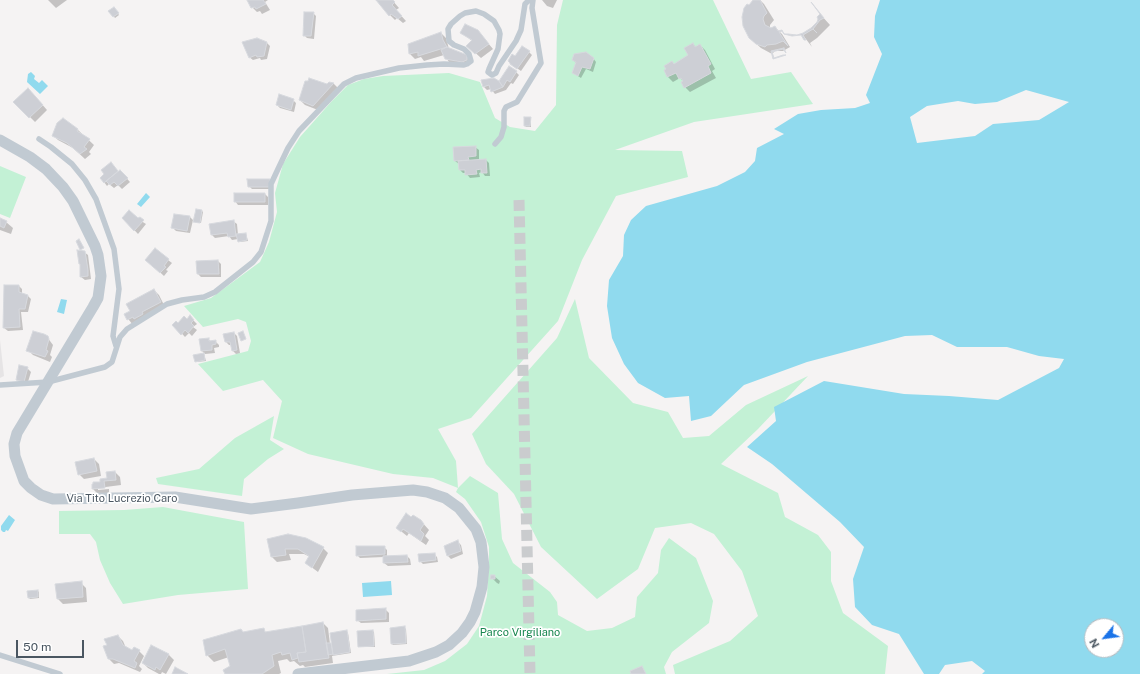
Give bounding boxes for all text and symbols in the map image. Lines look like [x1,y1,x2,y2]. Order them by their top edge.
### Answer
street label: Via Tito Lucrezio Caro [66,492,178,506]
north arrow [1084,618,1124,658]
park label: Parco Virgiliano [480,626,560,640]
scale bar [18,632,86,658]
text: N [1087,637,1102,650]
text: 50 m [23,640,51,654]

